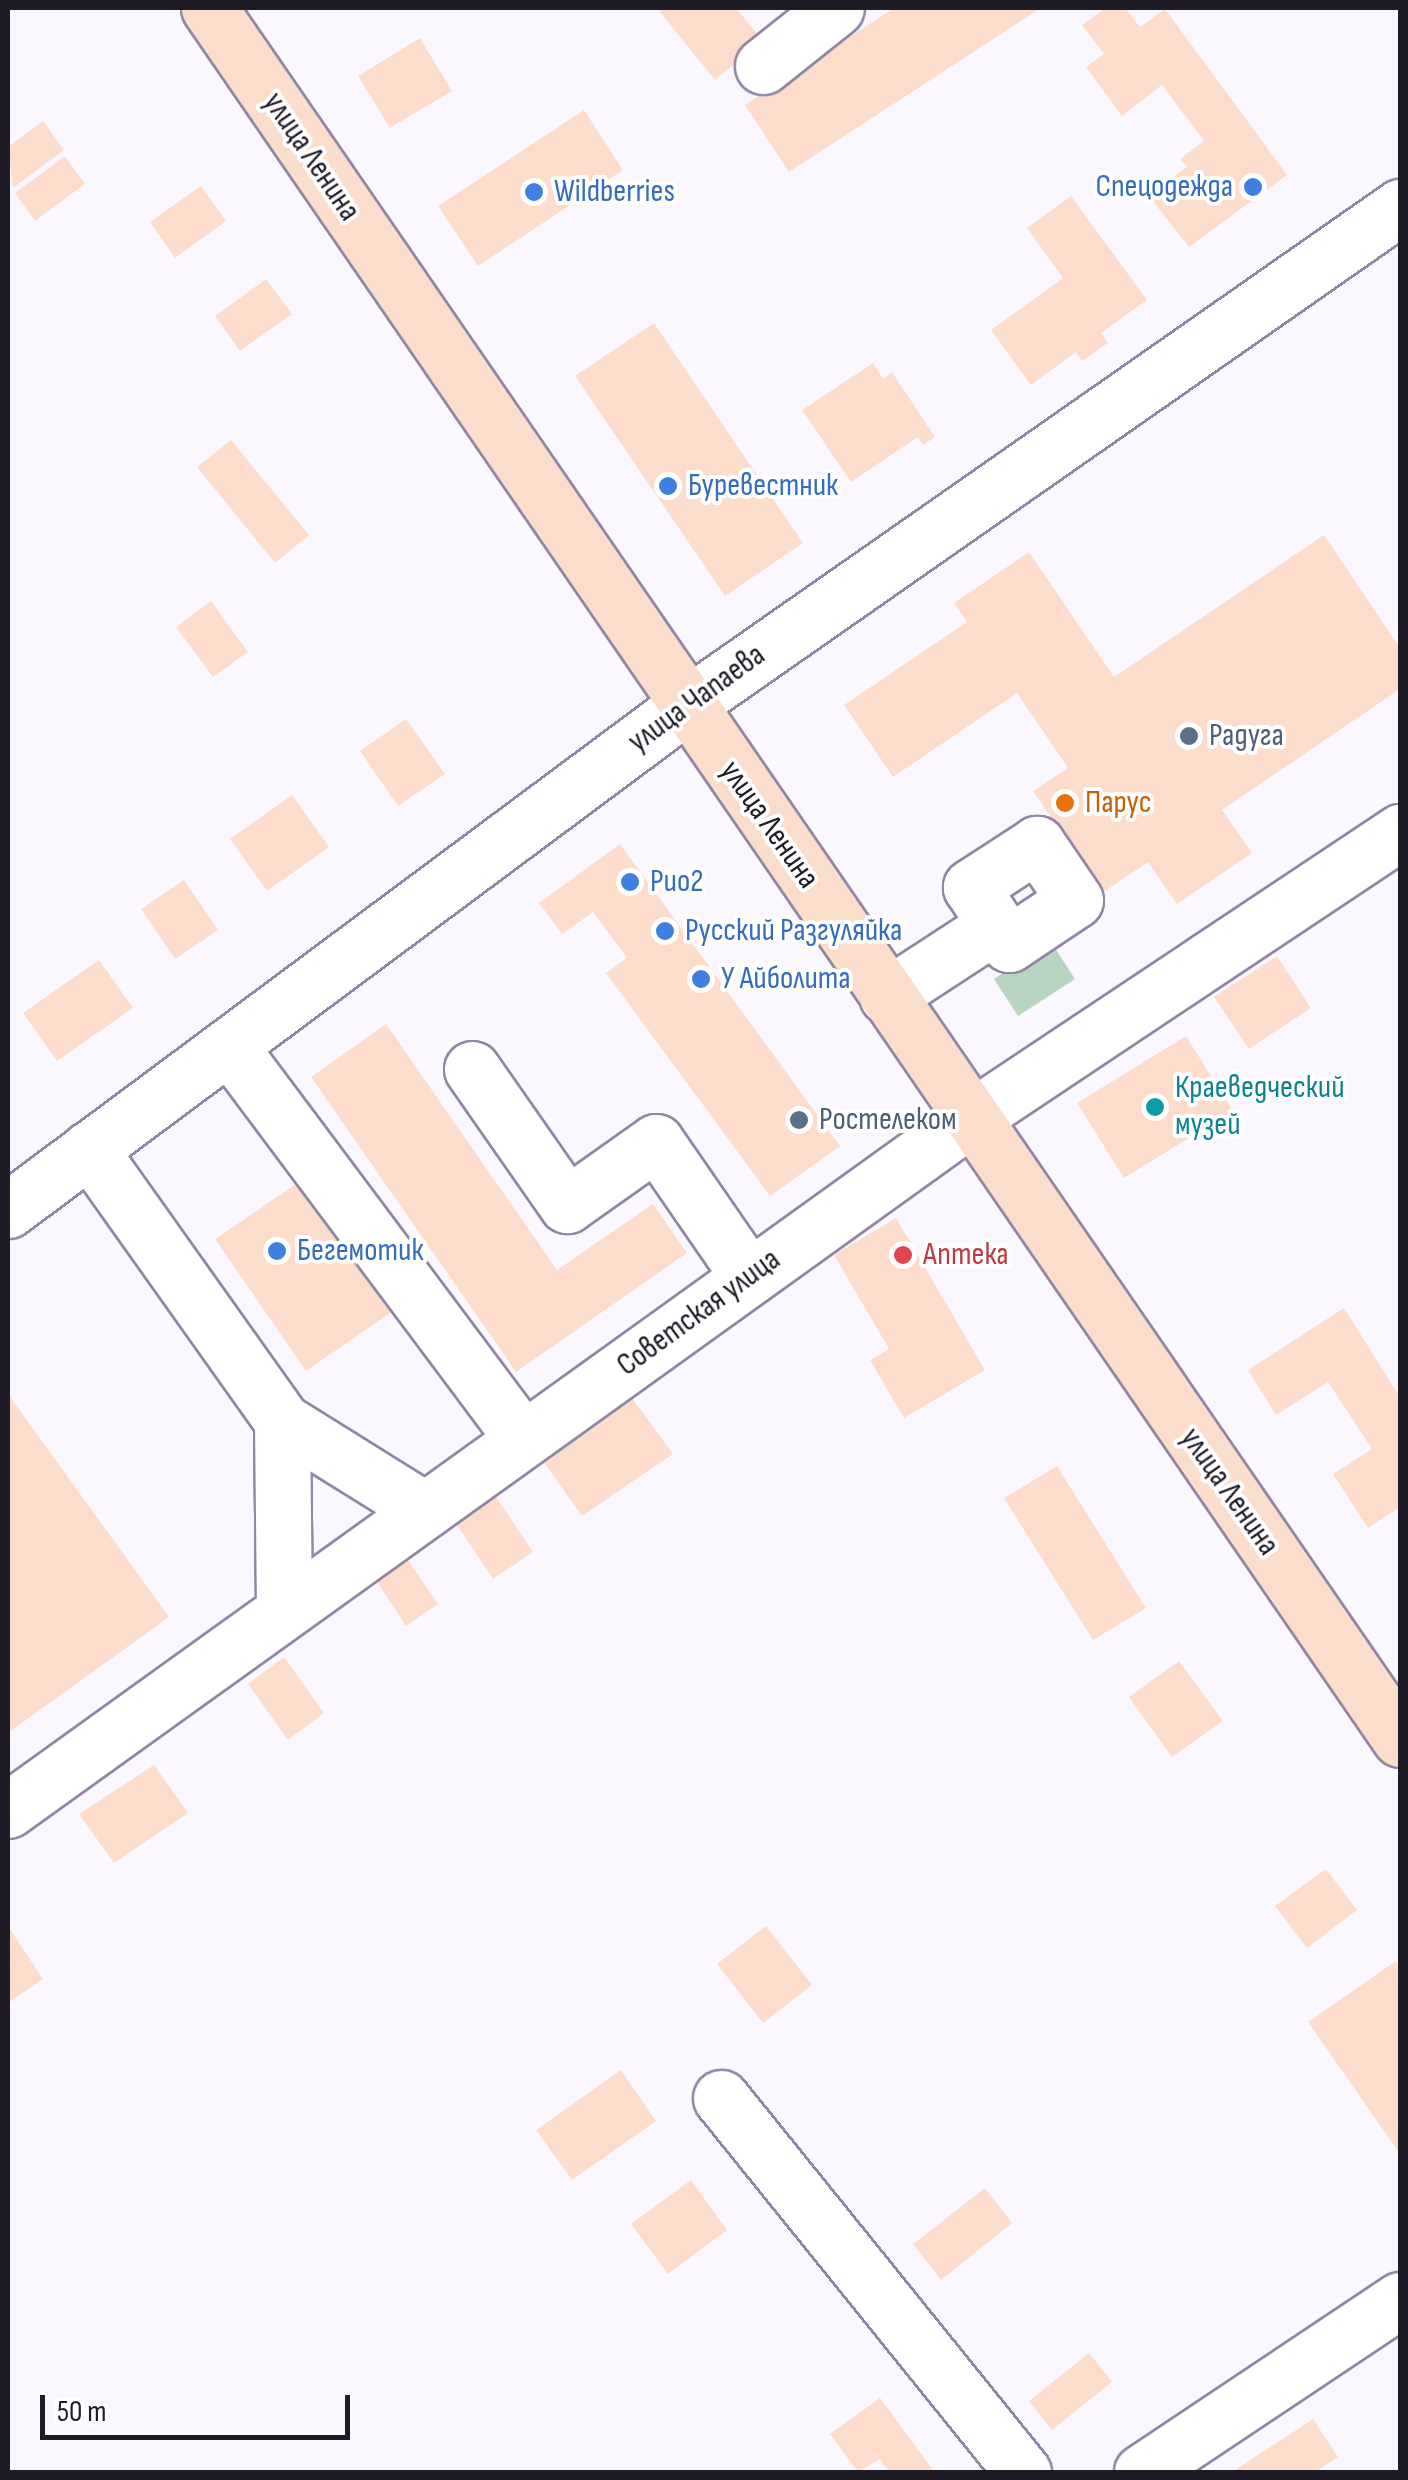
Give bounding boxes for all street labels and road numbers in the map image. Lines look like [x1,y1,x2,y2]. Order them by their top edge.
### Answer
street label: улица Ленина [254,85,368,229]
street label: улица Чапаева [621,636,773,762]
street label: улица Ленина [711,754,827,896]
street label: Советская улица [610,1241,788,1385]
street label: улица Ленина [1171,1421,1287,1563]

